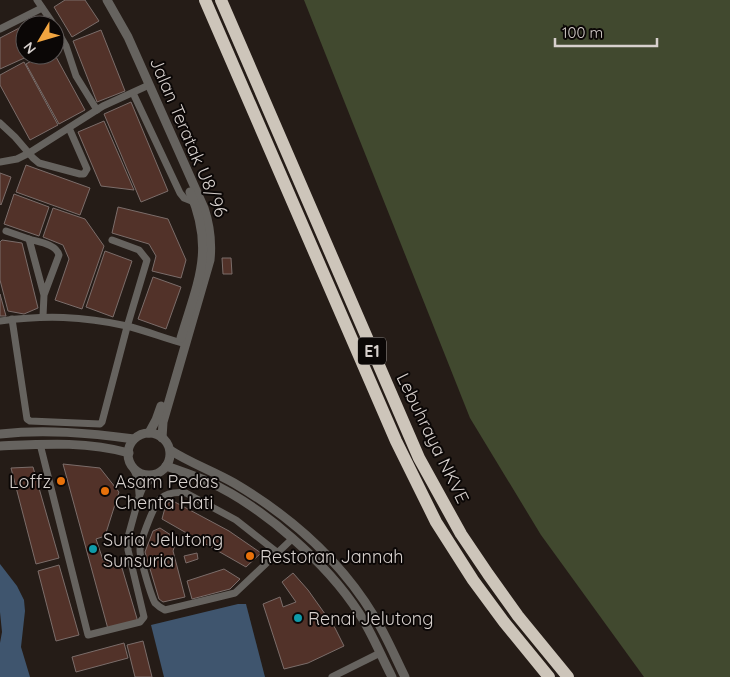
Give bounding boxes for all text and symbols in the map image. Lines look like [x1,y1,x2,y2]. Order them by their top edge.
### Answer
north arrow [15,15,65,65]
scale bar [555,15,658,47]
text: 100 m [562,23,603,42]
text: N [19,38,40,58]
street label: Jalan Teratak U8/96 [145,54,233,221]
road number: E1 [358,338,386,364]
street label: Lebuhraya NKVE [392,369,474,507]
place label: Loffz [9,470,51,493]
place label: Asam Pedas Chenta Hati [115,470,218,514]
marker: Loffz [55,475,67,487]
marker: Asam Pedas Chenta Hati [99,485,111,497]
place label: Suria Jelutong Sunsuria [103,528,223,572]
marker: Suria Jelutong Sunsuria [87,543,99,555]
place label: Restoran Jannah [260,545,404,568]
marker: Restoran Jannah [244,550,256,562]
place label: Renai Jelutong [308,607,434,630]
marker: Renai Jelutong [292,612,304,624]

